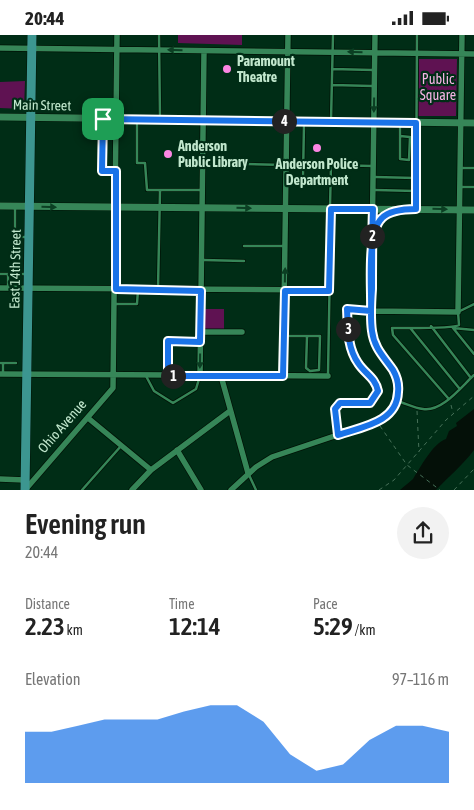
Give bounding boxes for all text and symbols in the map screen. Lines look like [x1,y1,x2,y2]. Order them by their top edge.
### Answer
text: 20:44 [25,7,64,29]
one-way arrow [167,46,183,54]
one-way arrow [347,48,363,56]
place label: Paramount Theatre [237,53,295,85]
marker: Paramount Theatre [221,63,233,75]
park label: Public Square [420,71,456,103]
street label: Main Street [13,96,71,114]
one-way arrow [370,97,378,113]
pin [82,98,124,140]
icon: arrive [89,105,117,133]
pin: 4 [272,109,296,133]
text: 4 [281,113,288,129]
place label: Anderson Public Library [177,138,248,170]
marker: Anderson Police Department [311,142,323,154]
marker: Anderson Public Library [162,148,174,160]
place label: Anderson Police Department [275,156,358,188]
one-way arrow [41,203,57,211]
one-way arrow [236,204,252,212]
one-way arrow [432,205,448,213]
pin: 2 [360,223,384,249]
text: 2 [369,228,376,244]
street label: East 14th Street [6,229,24,309]
one-way arrow [281,267,289,283]
pin: 3 [336,317,360,341]
text: 3 [345,321,352,337]
one-way arrow [196,353,204,369]
pin: 1 [160,363,186,389]
text: 1 [170,368,177,384]
street label: Ohio Avenue [34,396,90,456]
button: share [397,507,449,559]
text: Evening run [25,508,146,540]
text: 20:44 [25,543,58,561]
text: Distance [25,596,70,612]
text: Time [169,596,195,612]
text: Pace [313,596,338,612]
text: 2.23 [25,612,65,640]
text: 12:14 [169,612,220,640]
text: 5:29 [313,612,353,640]
text: km [65,622,83,638]
text: /km [353,622,376,638]
text: Elevation [25,670,80,688]
text: 97–116 m [392,670,449,688]

